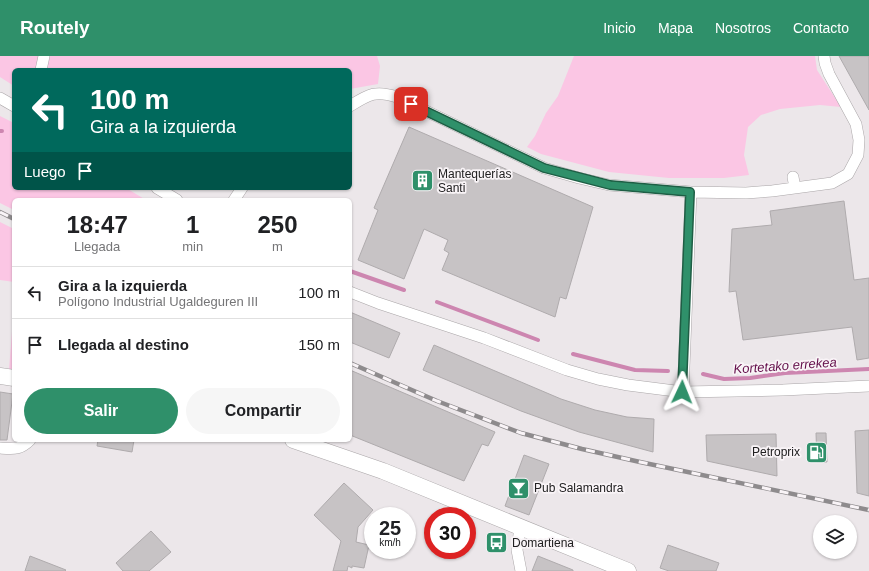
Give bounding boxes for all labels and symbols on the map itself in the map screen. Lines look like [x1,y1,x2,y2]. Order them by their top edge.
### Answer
pin [394,87,428,121]
place label: Mantequerías Santi [438,167,511,195]
building icon: Mantequerías Santi [409,168,435,194]
water label: Kortetako errekea [733,354,837,377]
position arrow [661,371,703,413]
fuel station icon: Petroprix [803,439,829,465]
place label: Petroprix [752,445,800,459]
bar icon: Pub Salamandra [506,475,532,501]
place label: Pub Salamandra [534,481,624,495]
speed limit sign: 30 [424,507,476,559]
bus stop icon: Domartiena [484,530,510,556]
place label: Domartiena [512,536,574,550]

